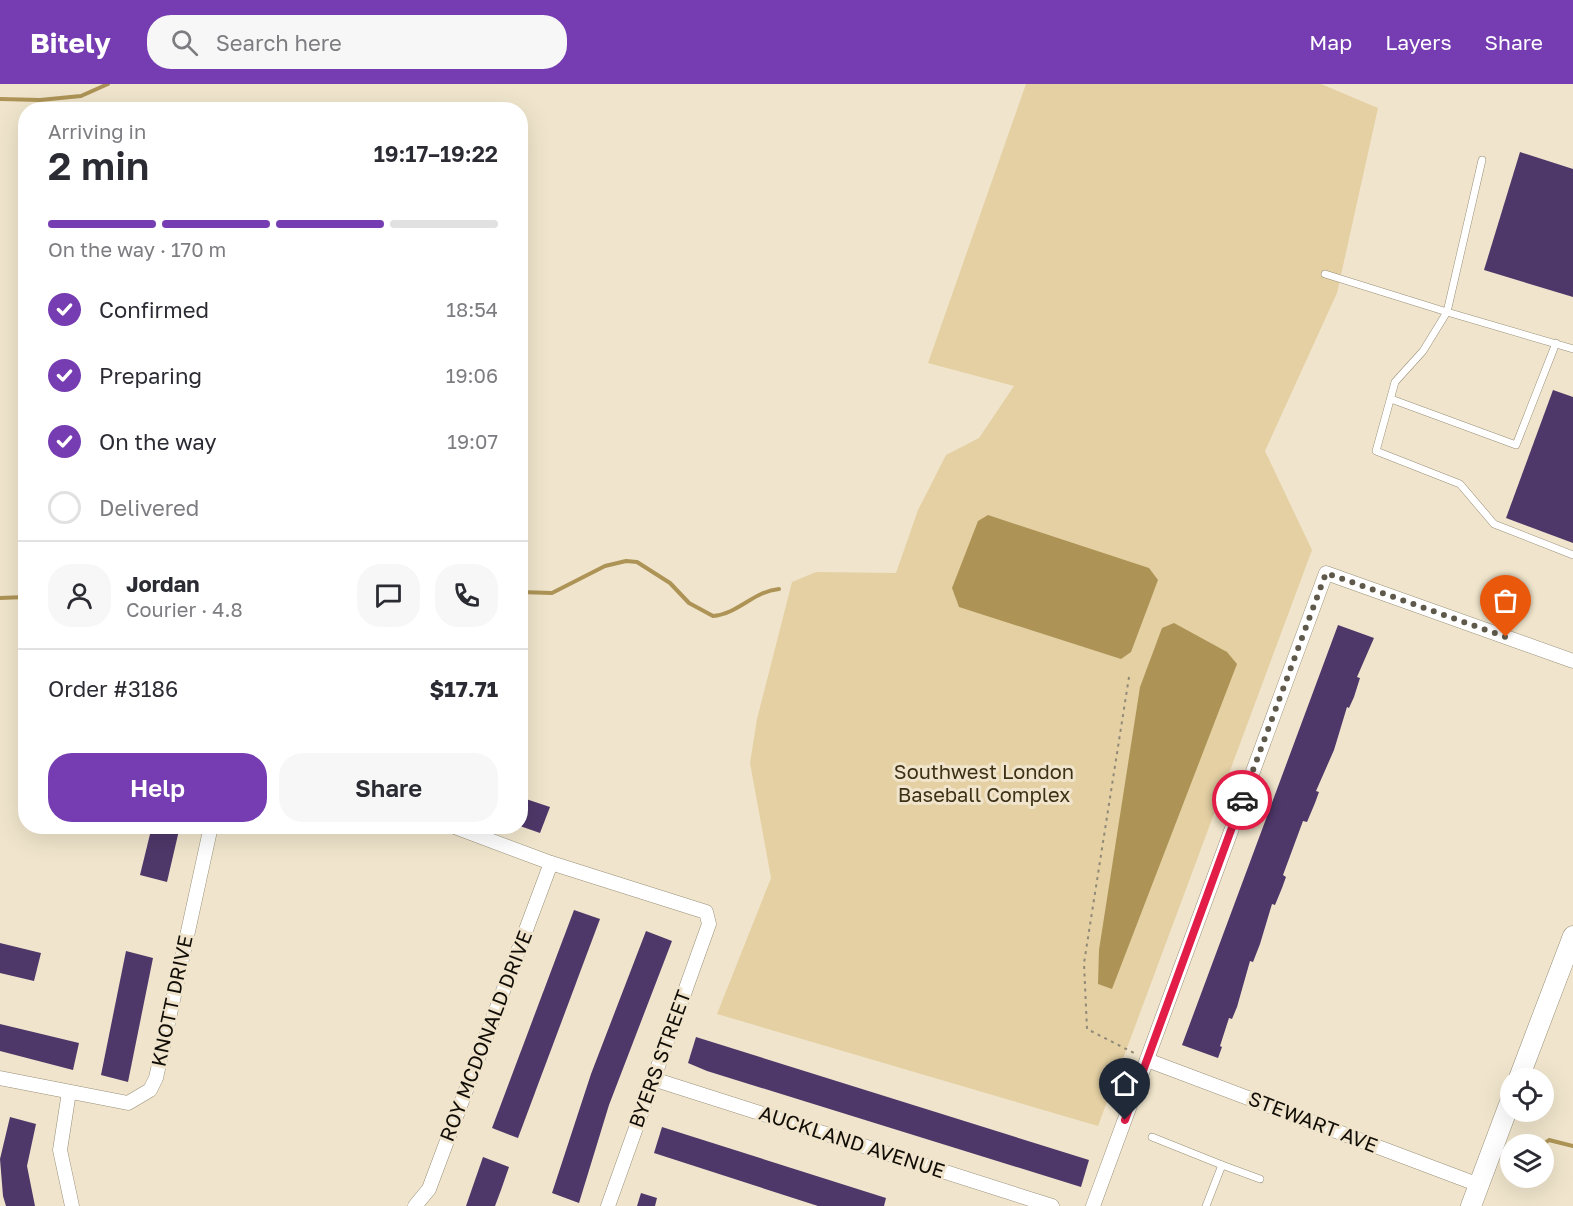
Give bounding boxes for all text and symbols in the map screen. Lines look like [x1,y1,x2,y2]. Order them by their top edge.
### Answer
search box [147,15,567,69]
text: Bitely [30,26,111,59]
icon: search [168,26,201,59]
text: Search here [216,29,342,56]
text: Map [1309,29,1352,55]
text: Layers [1385,29,1452,55]
text: Share [1485,29,1543,55]
text: Arriving in [48,119,146,143]
text: 19:17–19:22 [374,140,498,167]
text: 2 min [48,142,149,189]
text: On the way · 170 m [48,237,226,261]
icon: check [48,293,81,326]
text: Confirmed [99,296,209,323]
text: 18:54 [446,297,498,321]
icon: check [48,359,81,392]
text: Preparing [99,362,202,389]
text: 19:06 [446,363,498,387]
icon: check [48,425,81,458]
text: On the way [99,428,217,455]
text: 19:07 [447,429,498,453]
text: Delivered [99,494,199,521]
button: person [48,564,111,627]
button: chat [357,564,420,627]
button: phone [435,564,498,627]
text: Jordan [126,570,200,597]
pin [1480,575,1531,637]
icon: bag [1489,584,1522,617]
text: Courier · 4.8 [126,597,243,621]
text: Order #3186 [48,675,178,702]
text: $17.71 [430,675,498,702]
button: Help [48,753,267,822]
button: Share [279,753,498,822]
park label: Southwest London Baseball Complex [894,759,1074,806]
courier [1212,770,1272,830]
icon: car [1226,784,1259,817]
street label: ROY MCDONALD DRIVE [434,927,536,1144]
street label: KNOTT DRIVE [145,933,197,1069]
street label: BYERS STREET [623,987,695,1131]
pin [1099,1058,1150,1120]
icon: home [1108,1067,1141,1100]
map controls [1500,1068,1554,1188]
button: locate [1500,1068,1554,1122]
street label: STEWART AVE [1245,1085,1381,1157]
street label: AUCKLAND AVENUE [757,1100,948,1182]
button: layers [1500,1134,1554,1188]

